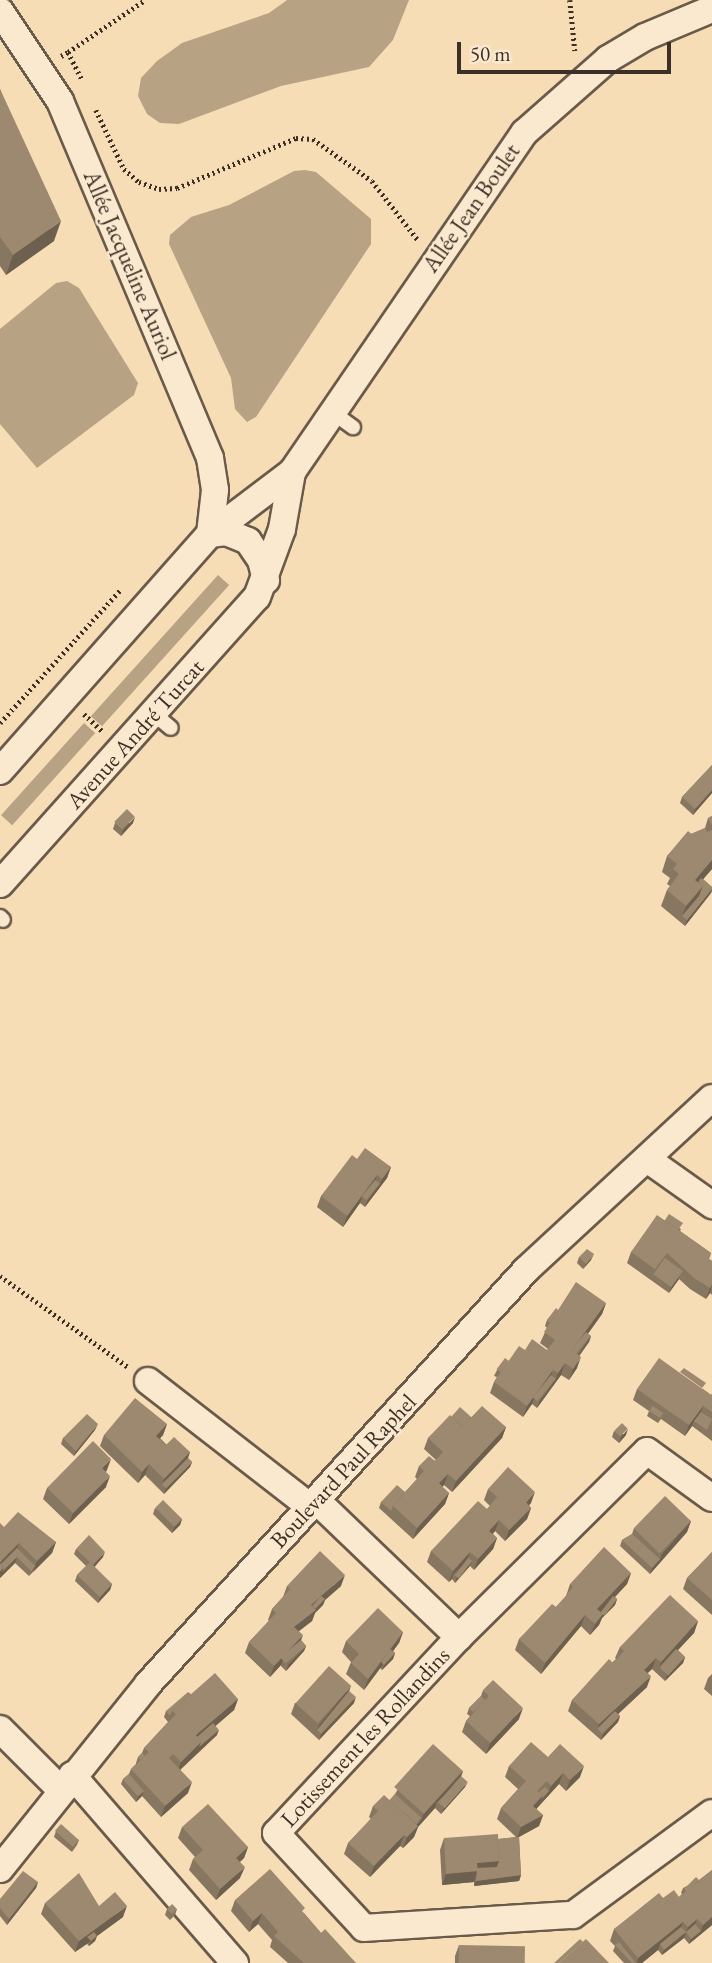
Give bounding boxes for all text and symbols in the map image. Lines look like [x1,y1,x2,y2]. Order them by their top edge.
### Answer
scale bar [460,28,674,72]
text: 50 m [470,40,511,67]
street label: Allée Jean Boulet [416,138,526,278]
street label: Allée Jacqueline Auriol [78,166,182,364]
street label: Avenue André Turcat [60,653,210,815]
street label: Boulevard Paul Raphel [264,1388,422,1554]
street label: Lotissement les Rollandins [275,1641,455,1833]

